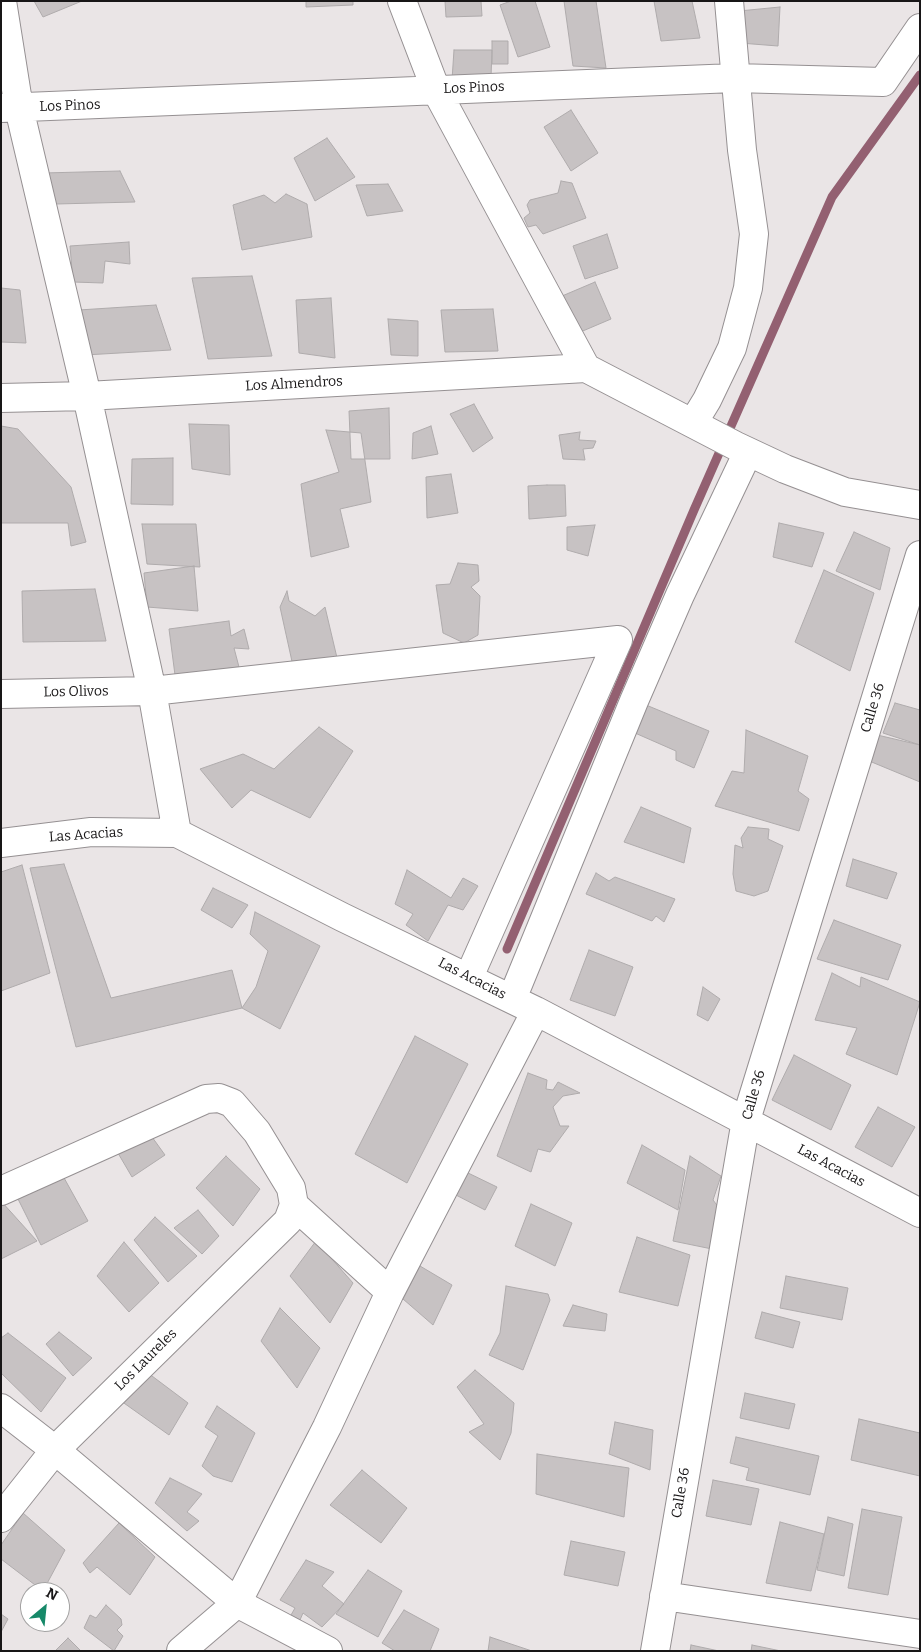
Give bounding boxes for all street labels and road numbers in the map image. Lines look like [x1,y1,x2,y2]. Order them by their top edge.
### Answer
street label: Los Pinos [443,79,505,97]
street label: Los Pinos [39,97,101,115]
street label: Los Almendros [245,373,343,395]
street label: Calle 36 [857,681,889,735]
street label: Los Olivos [43,683,109,701]
street label: Las Acacias [48,824,124,846]
street label: Las Acacias [435,955,509,1003]
street label: Calle 36 [739,1068,769,1122]
street label: Las Acacias [794,1141,868,1191]
street label: Los Laureles [111,1325,181,1395]
street label: Calle 36 [668,1466,694,1520]

